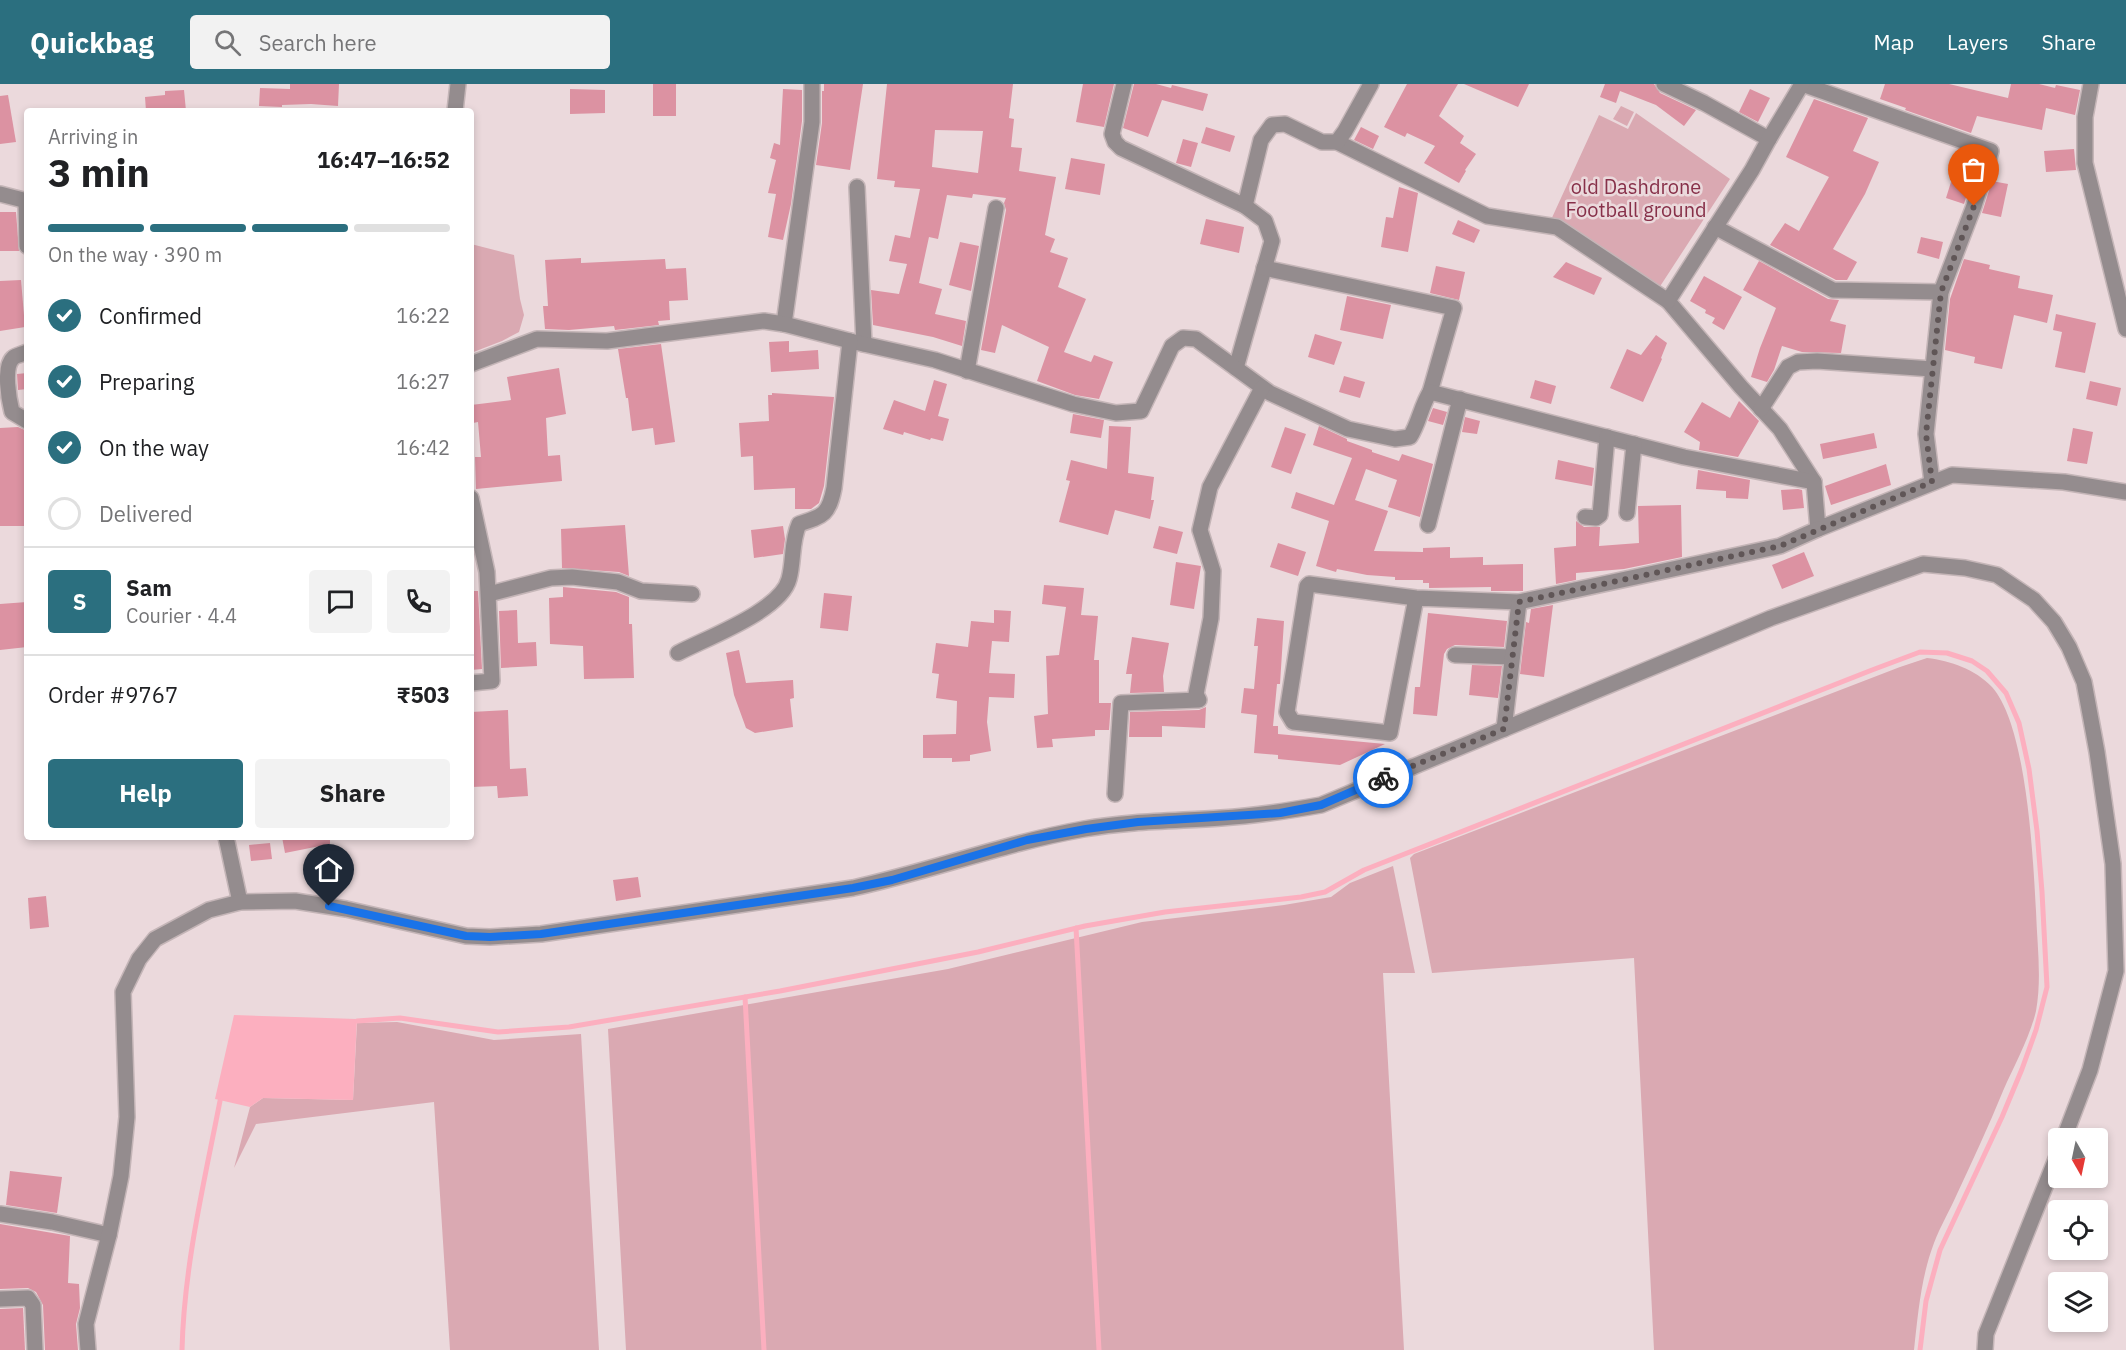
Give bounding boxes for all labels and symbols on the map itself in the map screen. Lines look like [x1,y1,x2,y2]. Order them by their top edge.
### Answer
pin [1948,144,1999,206]
park label: old Dashdrone Football ground [1565,173,1707,223]
courier [1353,748,1413,808]
pin [303,844,354,906]
north arrow [2048,1128,2108,1188]

